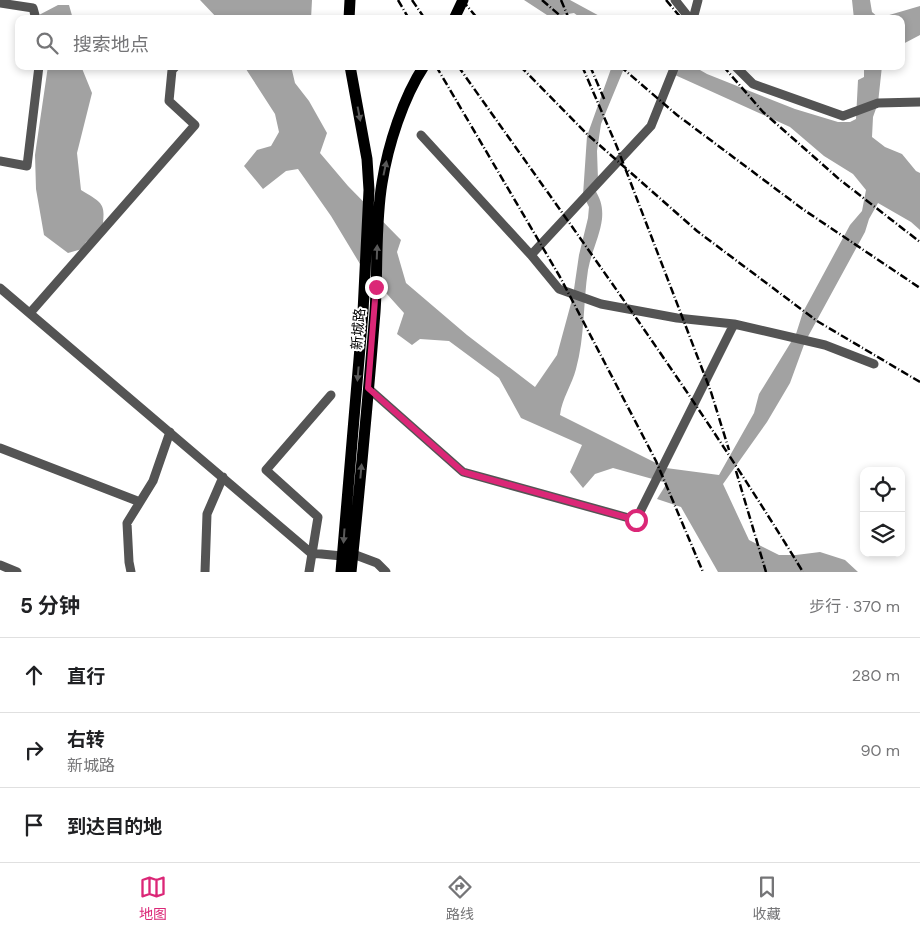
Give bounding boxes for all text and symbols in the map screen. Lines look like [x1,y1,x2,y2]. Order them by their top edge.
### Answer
search box [15,15,905,70]
icon: search [33,29,61,57]
text: 搜索地点 [73,32,149,57]
one-way arrow [355,107,363,123]
one-way arrow [381,160,389,175]
one-way arrow [374,243,382,259]
route end [365,276,388,299]
street label: 新城路 [347,307,369,351]
one-way arrow [353,366,361,382]
one-way arrow [357,463,365,479]
map controls [860,467,905,557]
button: locate [860,467,905,512]
route start [625,509,648,532]
button: layers [860,512,905,557]
one-way arrow [340,528,348,544]
text: 5 分钟 [20,592,80,620]
text: 步行 · 370 m [809,596,900,617]
icon: ahead [20,661,48,689]
text: 直行 [67,664,105,689]
text: 280 m [852,665,900,686]
text: 右转 [67,727,105,752]
icon: right [20,736,48,764]
text: 90 m [860,740,900,761]
text: 新城路 [67,755,115,776]
icon: arrive [20,811,48,839]
text: 到达目的地 [67,814,162,839]
tab: 地图 [139,873,167,923]
tab: 路线 [446,873,474,923]
tab: 收藏 [753,873,781,923]

